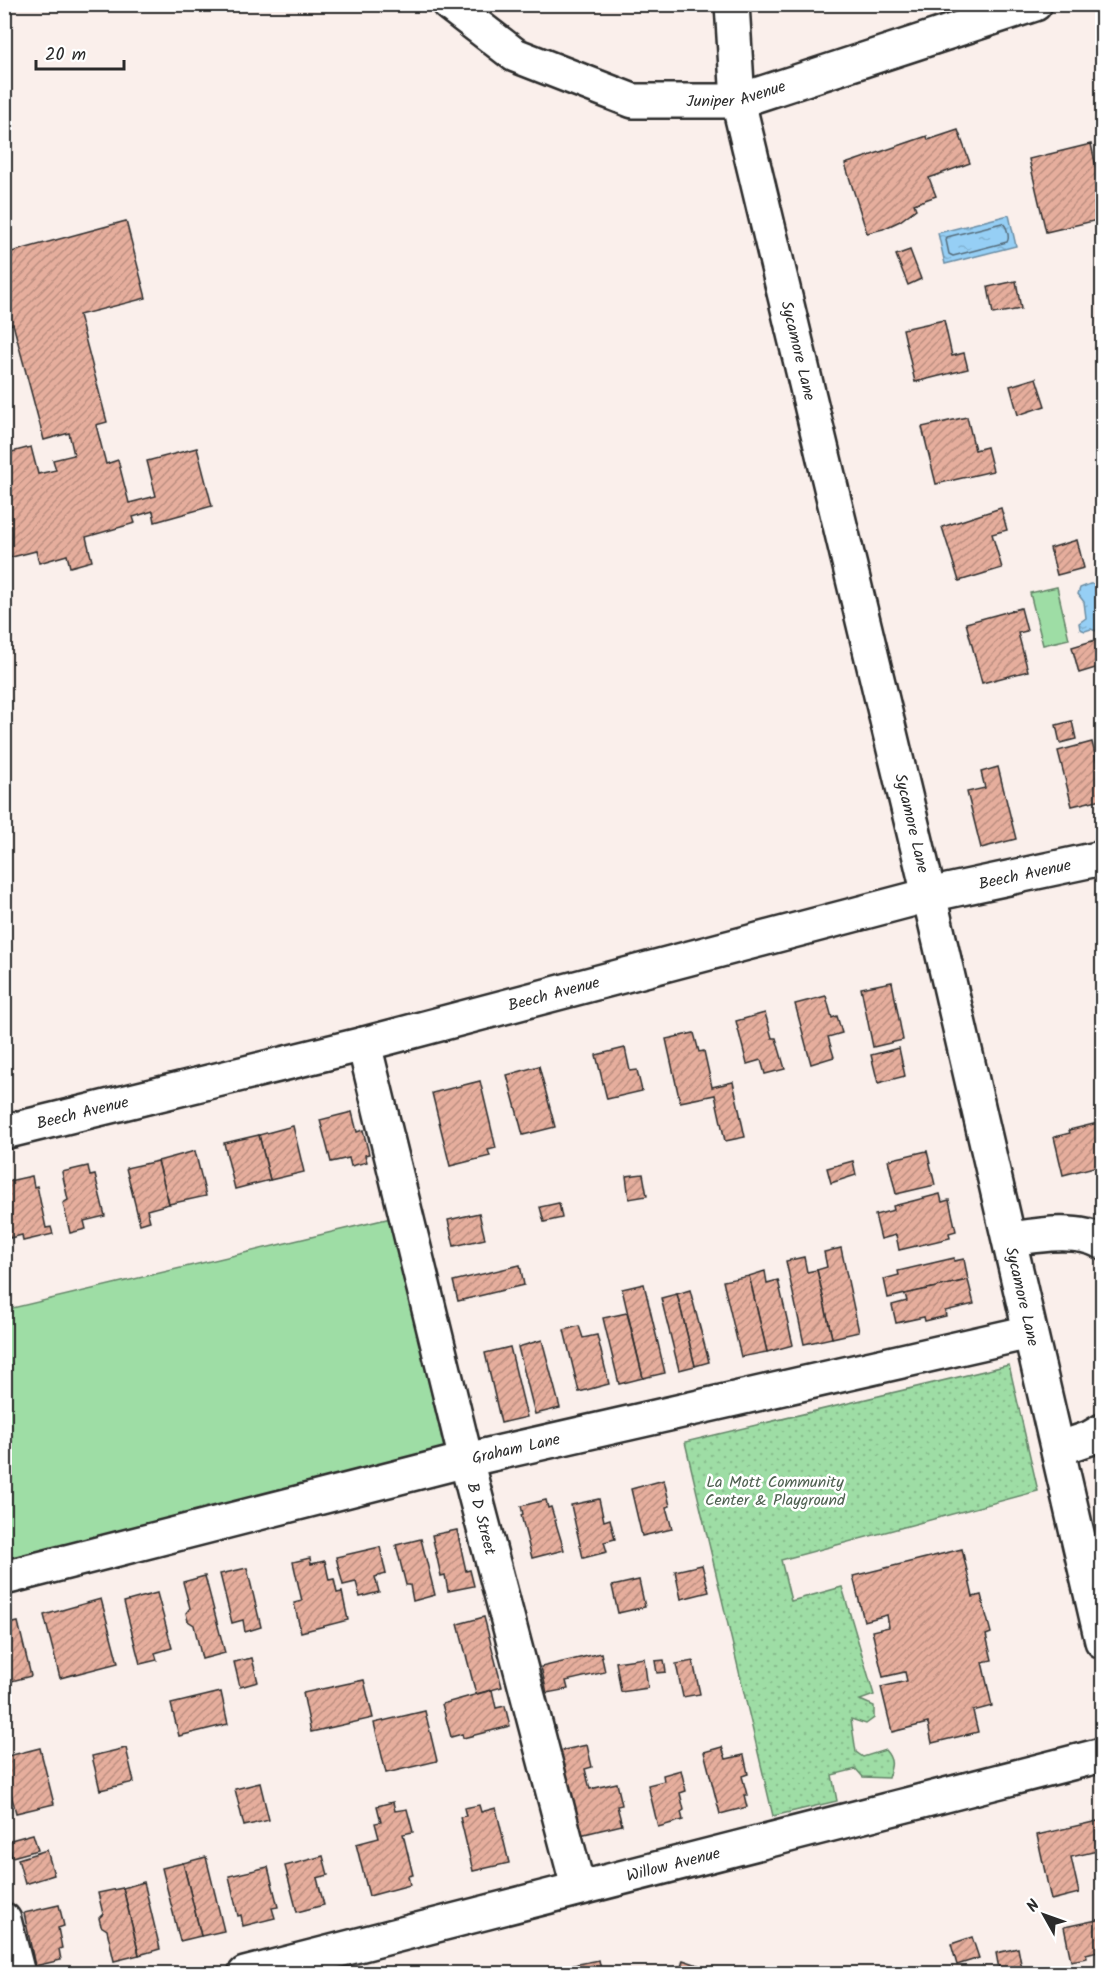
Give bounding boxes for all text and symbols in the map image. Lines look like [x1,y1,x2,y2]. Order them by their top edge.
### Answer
scale bar [36,33,124,71]
text: 20 m [45,41,86,70]
street label: Juniper Avenue [686,74,789,114]
street label: Sycamore Lane [774,298,822,403]
street label: Sycamore Lane [888,771,936,876]
street label: Beech Avenue [976,852,1073,897]
street label: Beech Avenue [505,970,602,1018]
street label: Beech Avenue [34,1089,131,1136]
street label: Sycamore Lane [998,1244,1046,1349]
street label: Graham Lane [469,1427,562,1471]
park label: La Mott Community Center & Playground [705,1470,846,1513]
street label: B D Street [460,1480,503,1558]
street label: Willow Avenue [624,1841,723,1889]
north arrow [1014,1885,1074,1945]
text: N [1021,1894,1046,1918]

